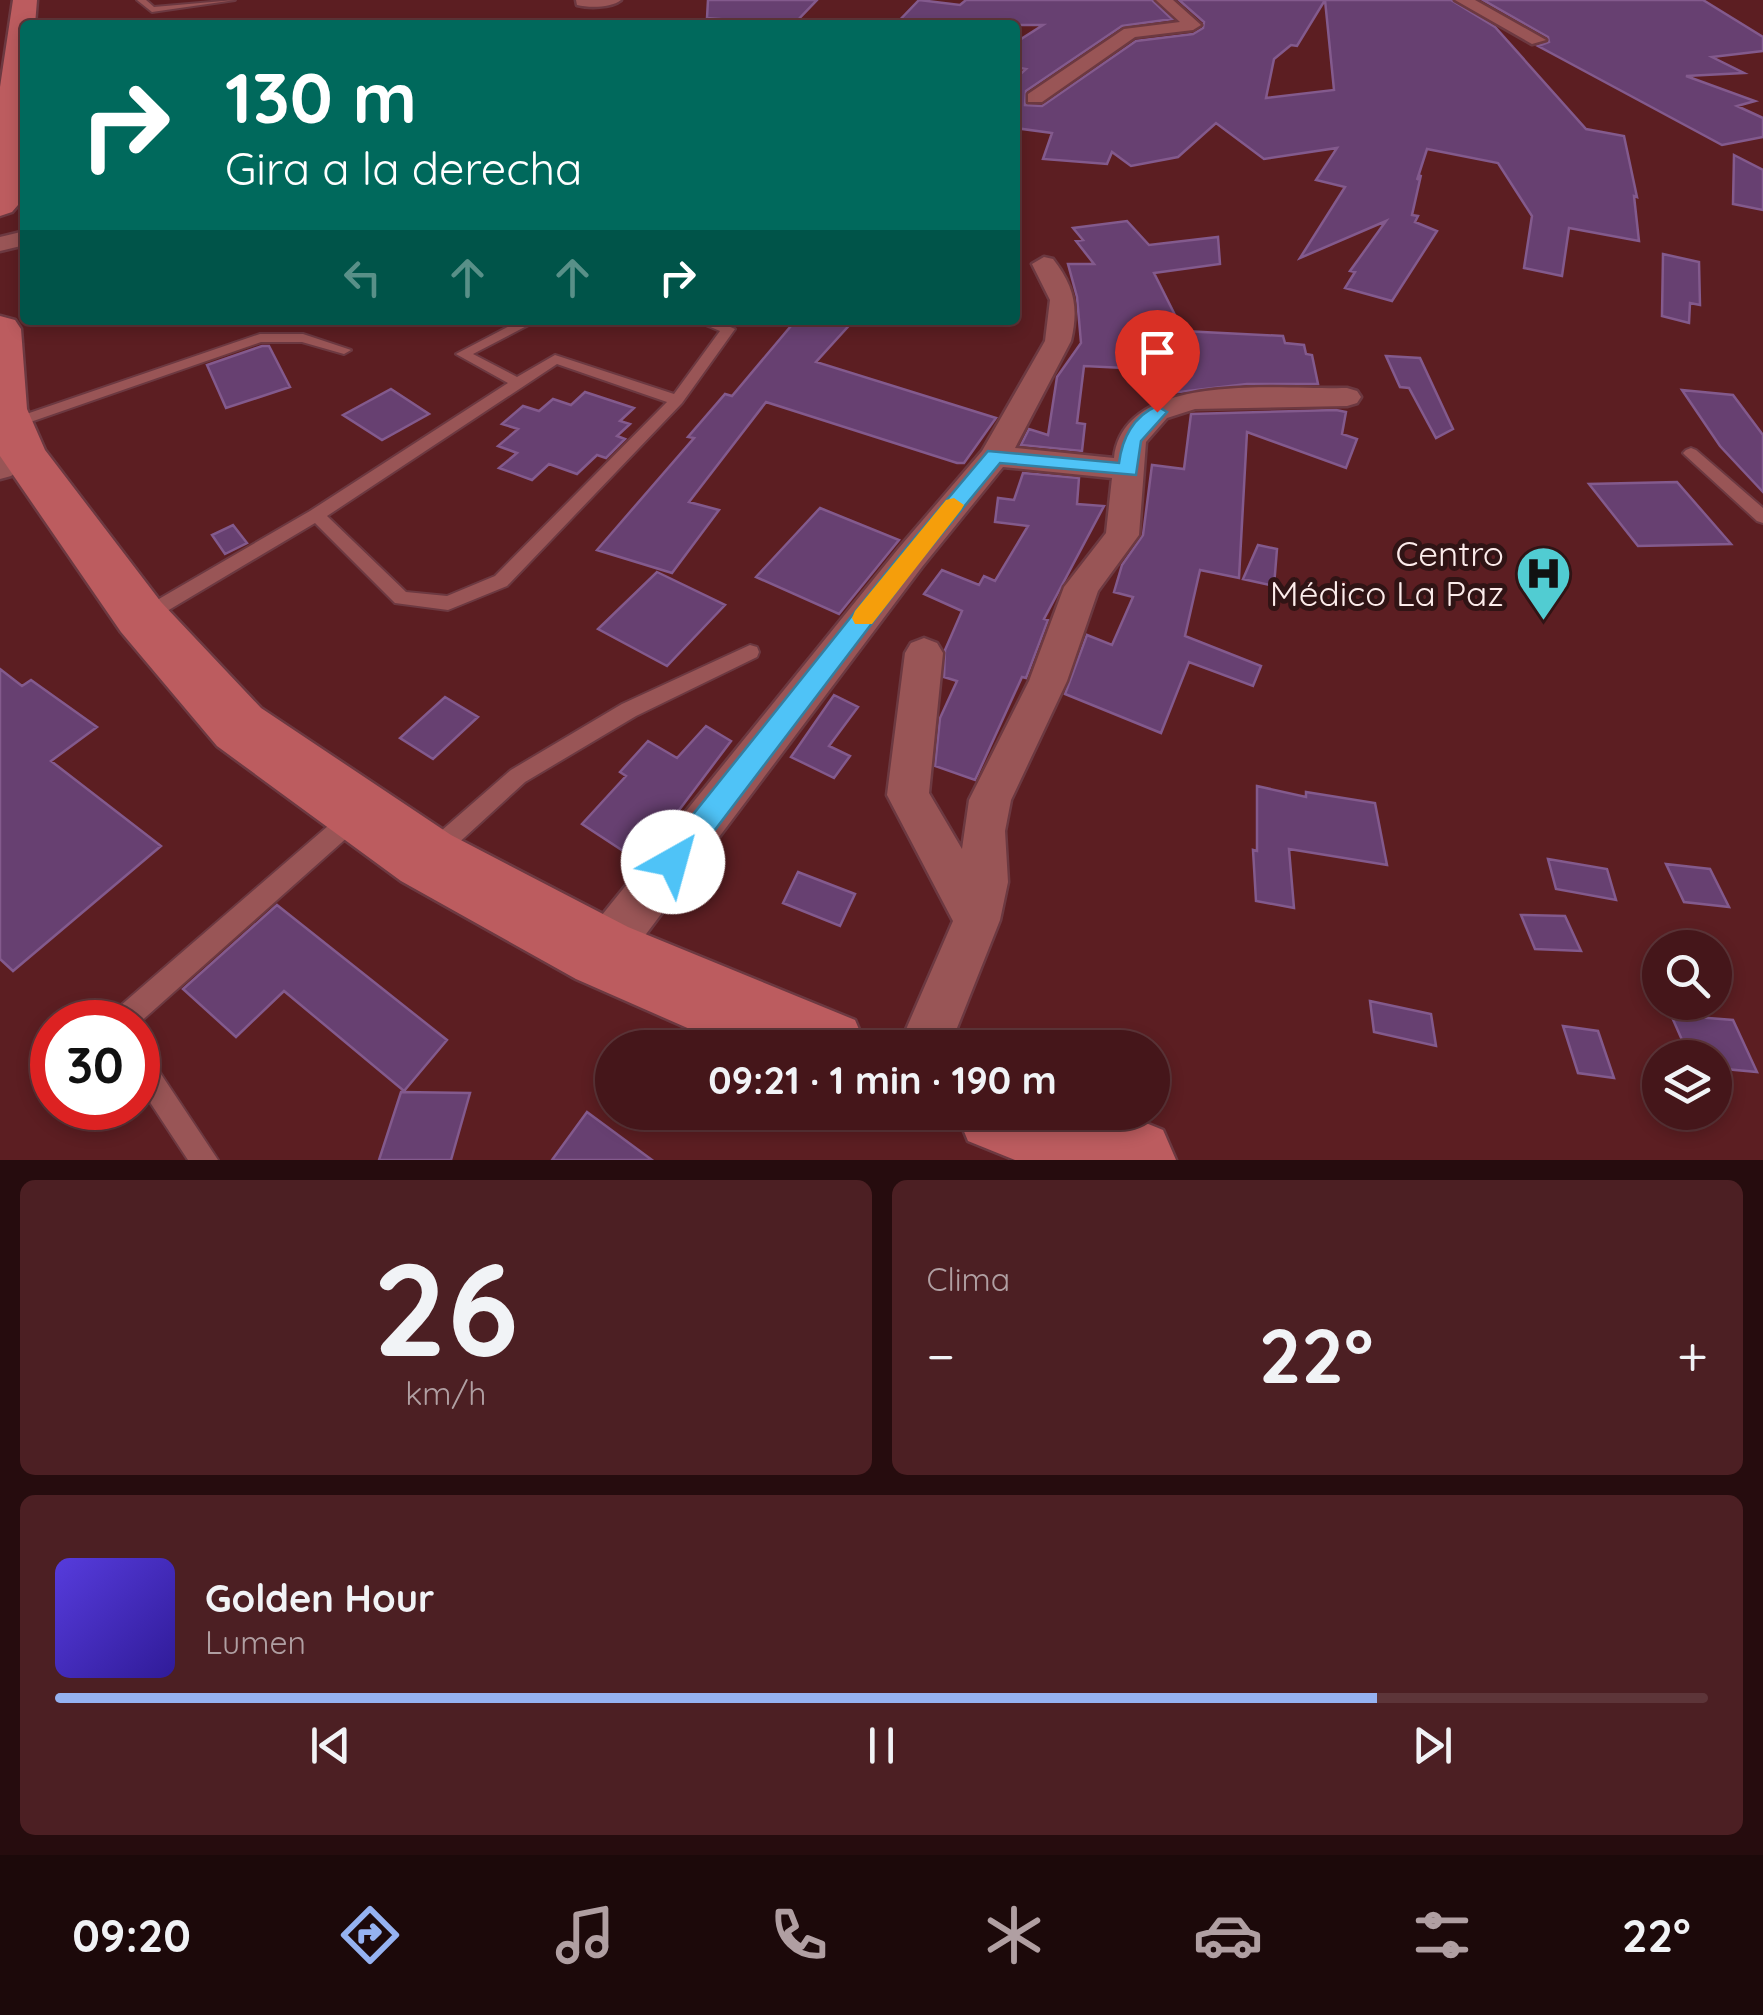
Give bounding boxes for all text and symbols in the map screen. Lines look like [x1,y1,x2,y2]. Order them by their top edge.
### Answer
text: 130 m [225,53,417,141]
icon: right [60,60,190,190]
text: Gira a la derecha [225,140,582,196]
icon: left [335,250,390,305]
icon: ahead [440,250,495,305]
icon: ahead [545,250,600,305]
icon: right [650,250,705,305]
pin [1115,310,1200,413]
icon: arrive [1130,325,1185,380]
place label: Centro Médico La Paz [1270,531,1504,615]
hospital icon: Centro Médico La Paz [1513,544,1573,623]
position arrow [621,810,725,914]
map controls [1642,930,1732,1130]
button: search [1642,930,1732,1020]
speed limit sign: 30 [30,1000,160,1130]
button: layers [1642,1040,1732,1130]
text: 09:21 · 1 min · 190 m [708,1056,1057,1104]
text: 26 [373,1226,519,1389]
text: Clima [927,1259,1010,1299]
text: 22° [1259,1308,1373,1402]
text: − [927,1321,955,1390]
text: + [1677,1321,1708,1390]
text: km/h [405,1373,486,1413]
text: Golden Hour [205,1574,434,1622]
text: Lumen [205,1622,306,1662]
icon: previous [303,1718,358,1773]
icon: pause [854,1718,909,1773]
icon: next [1405,1718,1460,1773]
icon: directions [335,1900,405,1970]
icon: music [550,1900,620,1970]
icon: phone [764,1900,834,1970]
icon: climate [979,1900,1049,1970]
icon: car [1193,1900,1263,1970]
icon: filters [1407,1900,1477,1970]
text: 09:20 [72,1907,191,1963]
text: 22° [1622,1907,1691,1963]

